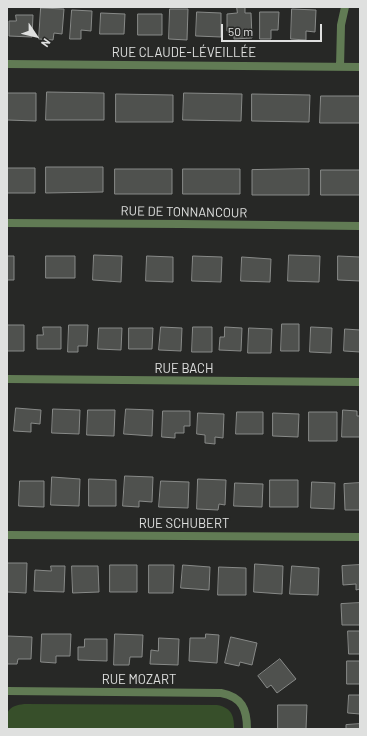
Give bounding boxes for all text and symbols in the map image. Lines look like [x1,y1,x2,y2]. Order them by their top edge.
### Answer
north arrow [16,16,56,56]
scale bar [223,16,324,42]
text: 50 m [228,24,253,38]
text: N [39,36,54,50]
street label: RUE CLAUDE-LÉVEILLÉE [112,45,256,61]
street label: RUE DE TONNANCOUR [121,203,247,221]
street label: RUE BACH [155,361,213,377]
street label: RUE SCHUBERT [139,516,229,532]
street label: RUE MOZART [102,672,176,688]

